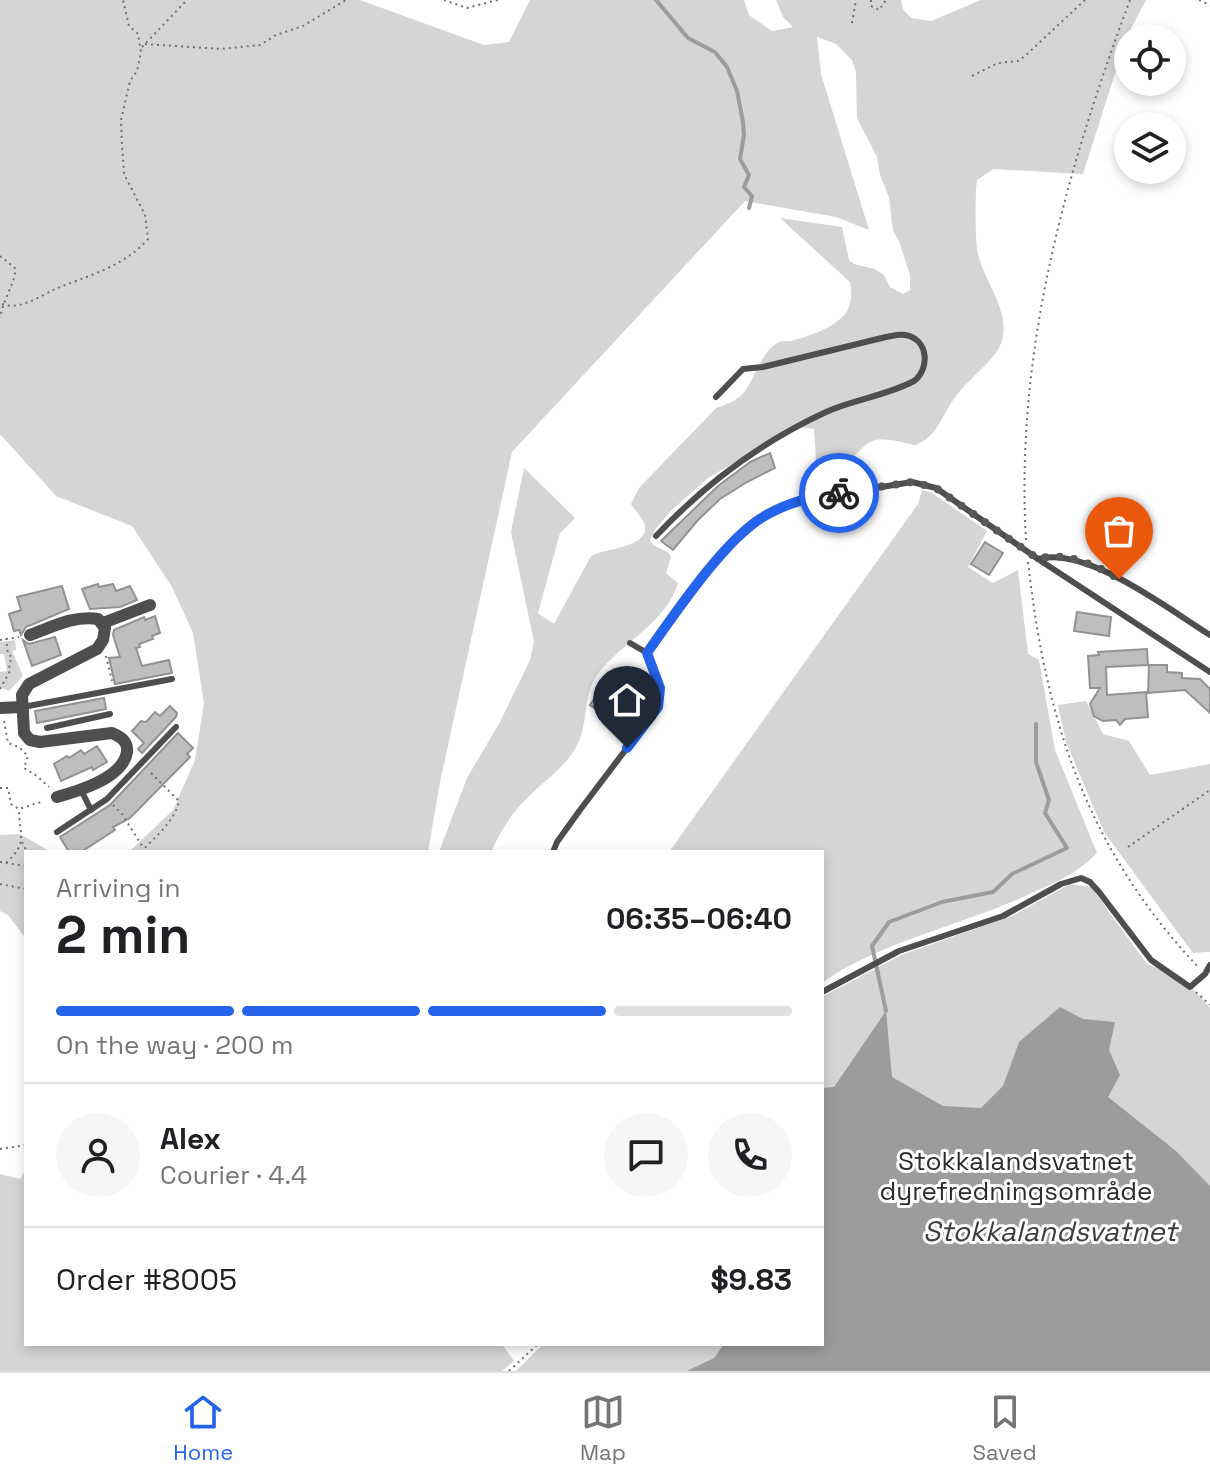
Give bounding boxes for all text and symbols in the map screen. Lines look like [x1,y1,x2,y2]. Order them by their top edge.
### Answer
map controls [1114,24,1186,184]
button: locate [1114,24,1186,96]
button: layers [1114,112,1186,184]
courier [799,453,879,533]
icon: bike [817,471,861,515]
pin [1085,497,1153,579]
icon: bag [1097,509,1141,553]
pin [593,666,661,748]
icon: home [605,678,649,722]
text: Arriving in [56,871,180,905]
text: 06:35–06:40 [606,899,792,938]
text: 2 min [56,902,190,968]
text: On the way · 200 m [56,1028,293,1062]
button: person [56,1113,140,1197]
button: chat [604,1113,688,1197]
button: phone [708,1113,792,1197]
text: Alex [160,1119,221,1158]
park label: Stokkalandsvatnet dyrefredningsområde [880,1144,1153,1208]
text: Courier · 4.4 [160,1158,307,1192]
water label: Stokkalandsvatnet [923,1213,1180,1249]
text: Order #8005 [56,1260,237,1299]
text: $9.83 [710,1260,792,1299]
tab: Home [173,1390,233,1466]
tab: Map [580,1390,626,1466]
tab: Saved [972,1390,1037,1466]

